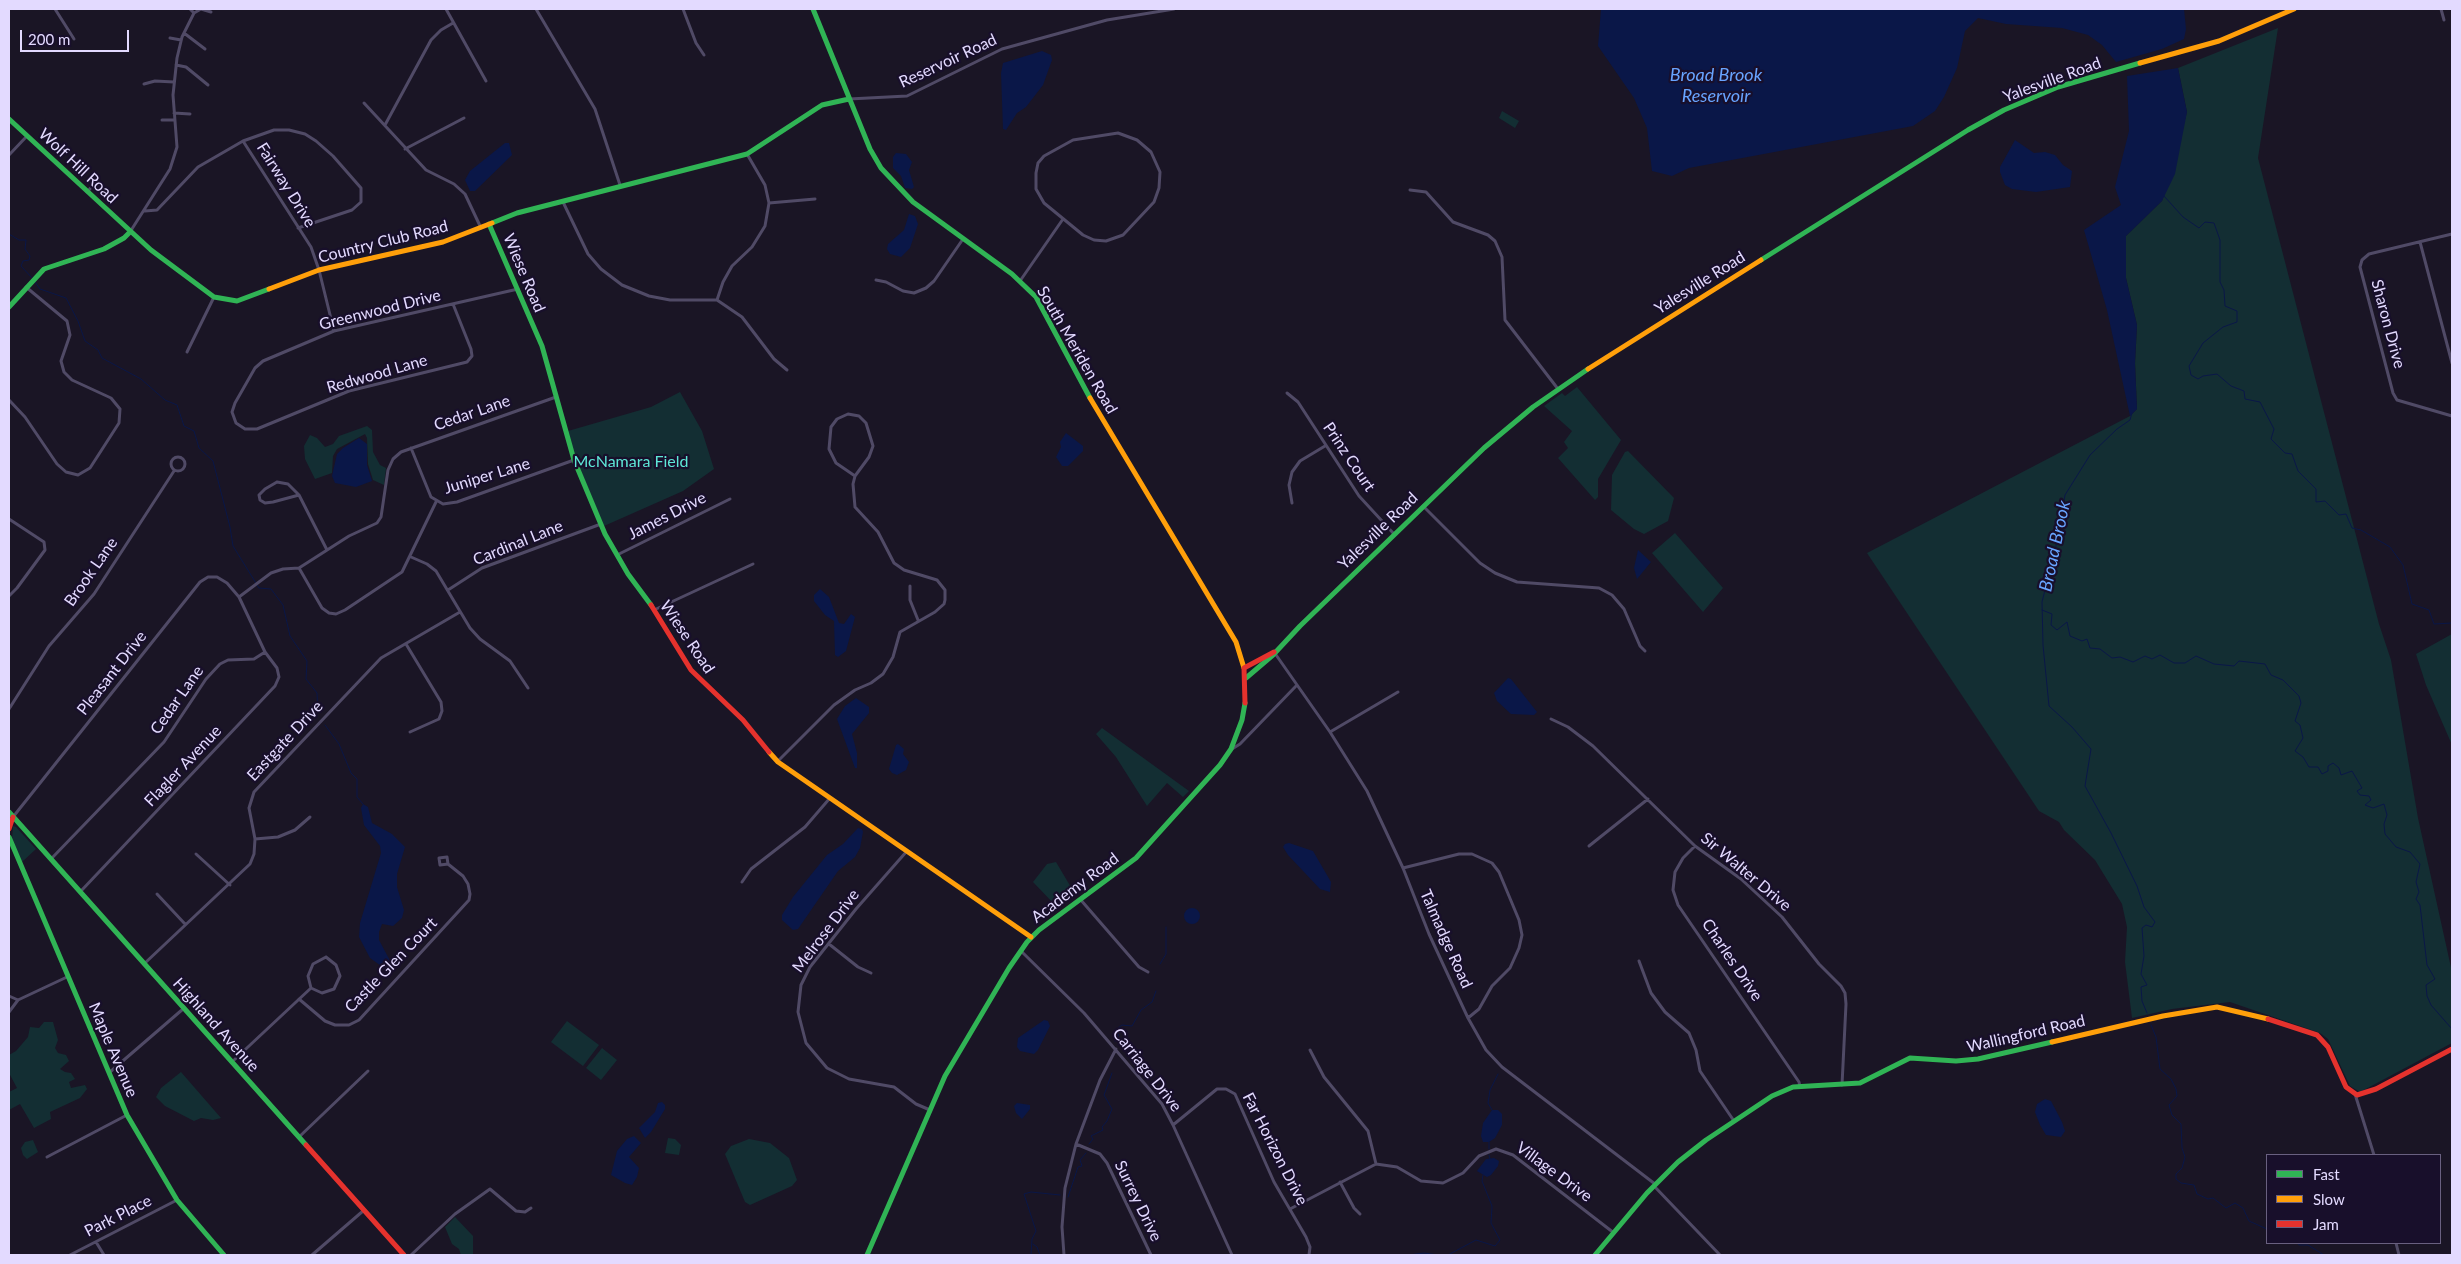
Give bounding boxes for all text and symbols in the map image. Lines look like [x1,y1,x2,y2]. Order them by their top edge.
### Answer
scale bar [22,20,131,52]
text: 200 m [28,30,70,48]
street label: Reservoir Road [896,30,1000,92]
street label: Yalesville Road [2000,53,2104,107]
water label: Broad Brook Reservoir [1670,64,1762,106]
street label: Wolf Hill Road [34,124,122,208]
street label: Fairway Drive [252,139,320,231]
street label: Country Club Road [316,217,450,267]
street label: Wiese Road [499,231,549,315]
street label: Yalesville Road [1651,248,1749,318]
street label: Sharon Drive [2367,277,2409,371]
street label: South Meriden Road [1033,283,1121,417]
street label: Greenwood Drive [317,286,443,334]
street label: Redwood Lane [324,350,430,398]
street label: Cedar Lane [431,391,513,435]
street label: Prinz Court [1319,419,1379,495]
park label: McNamara Field [574,452,688,472]
street label: Juniper Lane [442,454,532,498]
street label: James Drive [625,488,709,544]
street label: Yalesville Road [1334,488,1422,574]
water label: Broad Brook [2035,499,2075,593]
street label: Cardinal Lane [470,516,566,570]
street label: Brook Lane [60,534,122,610]
street label: Wiese Road [656,597,718,677]
street label: Pleasant Drive [73,627,151,719]
street label: Cedar Lane [146,662,208,738]
street label: Eastgate Drive [243,697,327,785]
street label: Flagler Avenue [140,721,226,811]
street label: Sir Walter Drive [1697,829,1795,915]
street label: Academy Road [1028,849,1122,927]
street label: Melrose Drive [789,886,863,976]
street label: Talmadge Road [1416,887,1476,991]
street label: Castle Glen Court [341,914,441,1016]
street label: Charles Drive [1698,915,1766,1005]
street label: Highland Avenue [169,974,263,1076]
street label: Maple Avenue [84,1000,142,1100]
street label: Wallingford Road [1965,1011,2087,1057]
street label: Carriage Drive [1108,1024,1186,1116]
street label: Far Horizon Drive [1238,1089,1312,1209]
street label: Village Drive [1512,1138,1596,1206]
legend [2266,1154,2441,1244]
street label: Surrey Drive [1110,1157,1166,1245]
text: Fast [2313,1165,2340,1183]
text: Slow [2313,1190,2345,1208]
street label: Park Place [81,1191,155,1241]
text: Jam [2313,1215,2339,1233]

